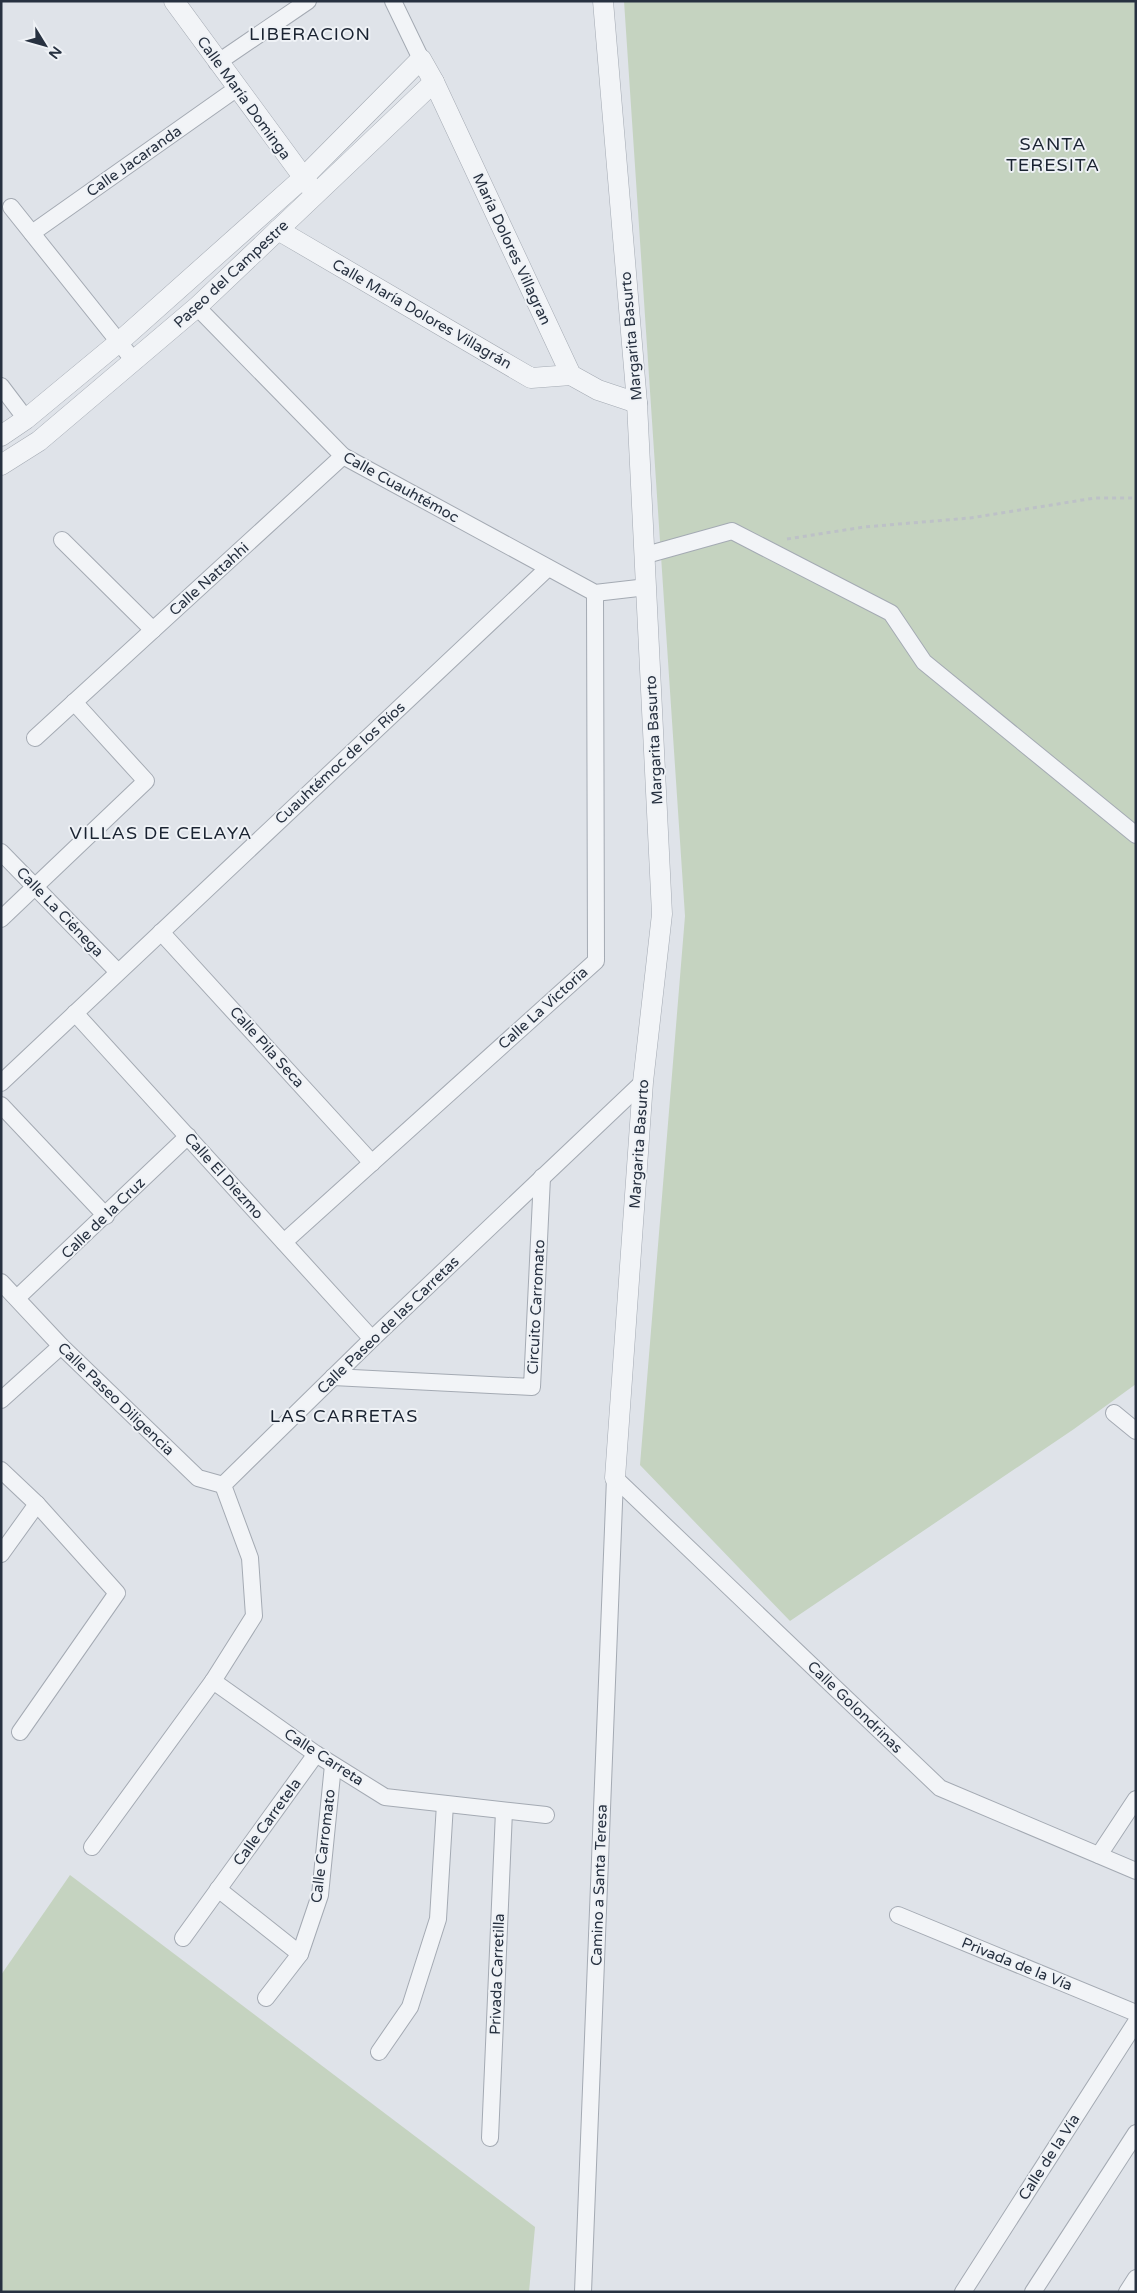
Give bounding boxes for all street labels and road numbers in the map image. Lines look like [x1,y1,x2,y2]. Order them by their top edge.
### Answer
street label: Calle María Dominga [193,33,295,163]
street label: Calle Jacaranda [83,122,185,200]
street label: María Dolores Villagran [469,170,555,328]
street label: Paseo del Campestre [170,216,292,332]
street label: Calle María Dolores Villagrán [329,255,515,373]
street label: Margarita Basurto [616,271,646,401]
street label: Calle Cuauhtémoc [340,448,462,526]
street label: Calle Nattahhi [165,539,253,619]
street label: Margarita Basurto [642,675,666,805]
street label: Cuauhtémoc de los Ríos [271,698,409,828]
street label: Calle La Ciénega [13,863,107,961]
street label: Calle La Victoria [494,963,592,1053]
street label: Calle Pila Seca [226,1003,308,1091]
street label: Margarita Basurto [626,1079,652,1209]
street label: Calle El Diezmo [181,1129,267,1223]
street label: Calle de la Cruz [57,1174,149,1262]
street label: Circuito Carromato [523,1239,549,1375]
street label: Calle Paseo de las Carretas [313,1252,463,1398]
street label: Calle Paseo Diligencia [54,1339,178,1459]
street label: Calle Golondrinas [804,1657,906,1757]
street label: Calle Carreta [281,1725,367,1789]
street label: Calle Carretela [229,1775,305,1869]
street label: Calle Carromato [307,1788,339,1904]
street label: Camino a Santa Teresa [587,1804,611,1966]
street label: Privada Carretilla [486,1913,508,2035]
street label: Privada de la Vía [959,1934,1075,1994]
street label: Calle de la Vía [1014,2111,1084,2203]

